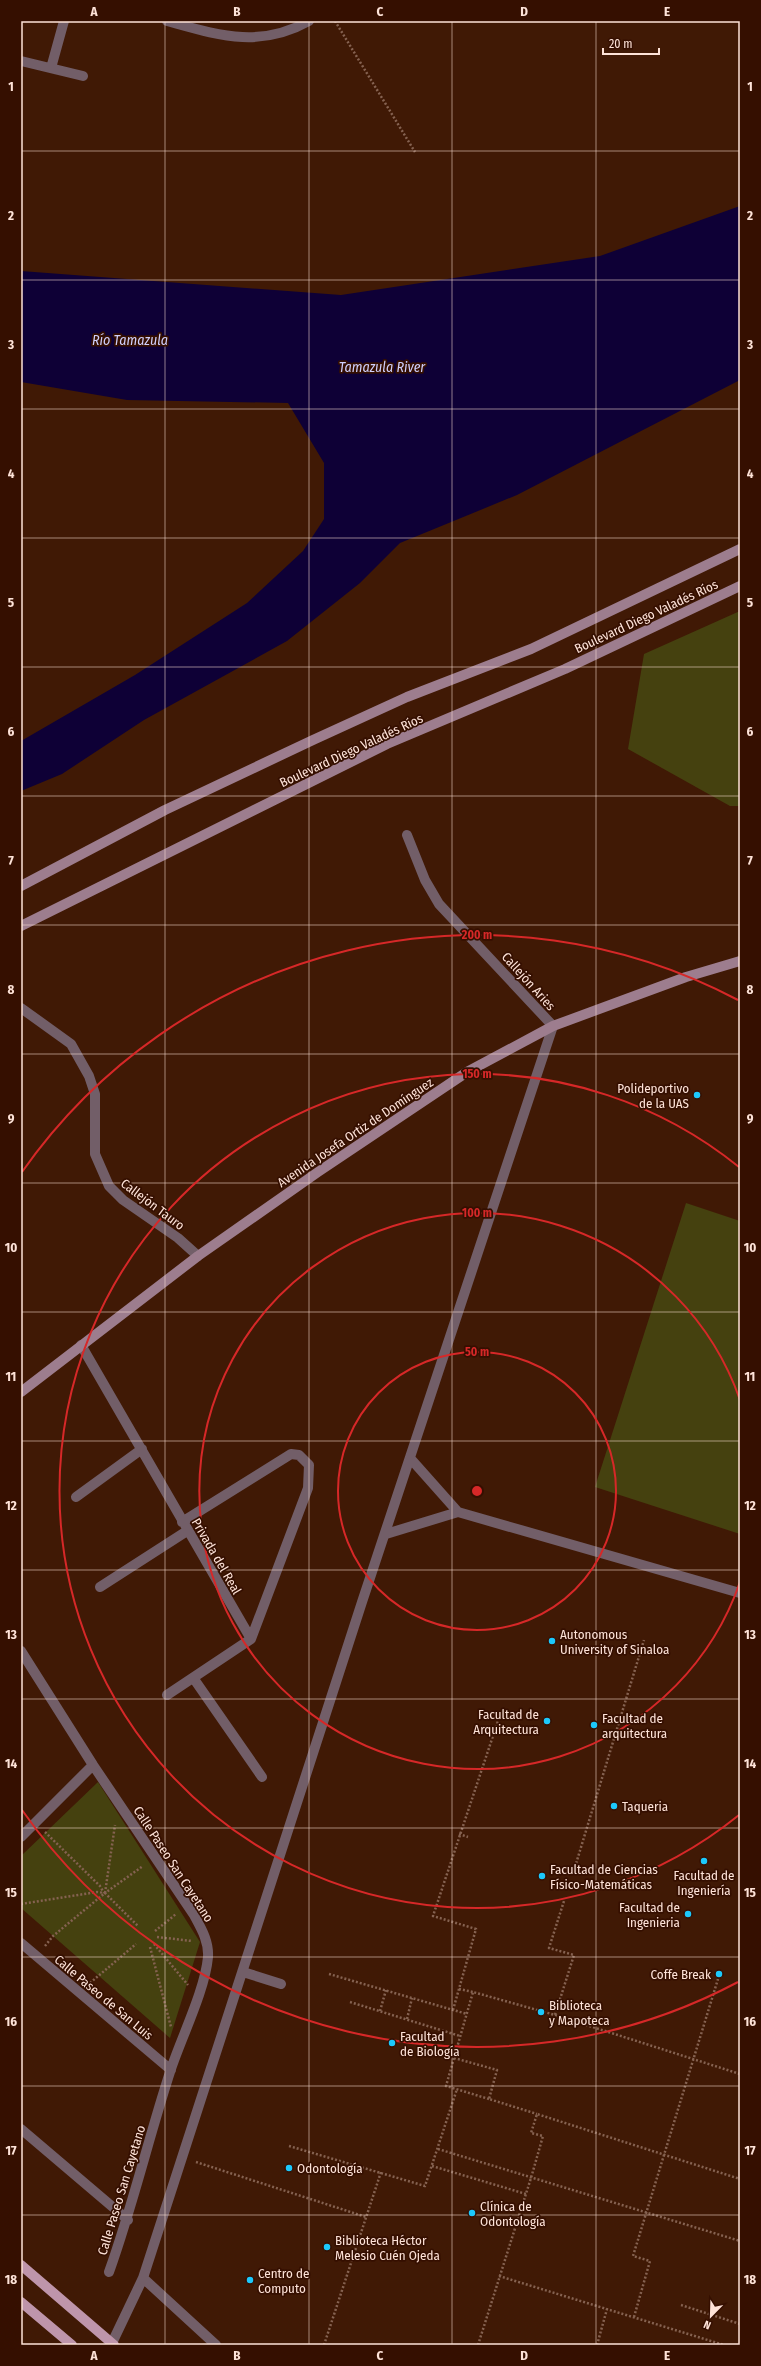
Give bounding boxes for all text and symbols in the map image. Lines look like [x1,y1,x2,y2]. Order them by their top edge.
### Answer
text: A [89,4,98,19]
text: B [233,4,241,19]
text: C [377,4,384,19]
text: D [520,4,528,19]
text: E [664,4,670,19]
scale bar [603,30,659,56]
text: 20 m [609,37,633,51]
text: 1 [8,79,14,94]
text: 1 [747,79,753,94]
text: 2 [7,208,14,223]
text: 2 [746,208,753,223]
water label: Río Tamazula [92,332,168,349]
text: 3 [7,337,14,352]
text: 3 [746,337,753,352]
water label: Tamazula River [339,359,426,376]
text: 4 [8,466,15,481]
text: 4 [747,466,754,481]
street label: Boulevard Diego Valadés Ríos [572,576,721,656]
text: 5 [8,595,14,610]
text: 5 [747,595,753,610]
street label: Boulevard Diego Valadés Ríos [277,710,426,790]
text: 6 [8,724,15,739]
text: 6 [747,724,754,739]
text: 7 [8,853,14,868]
text: 7 [747,853,753,868]
text: 200 m [461,928,492,942]
street label: Callejón Aries [499,949,559,1014]
text: 8 [8,982,15,997]
text: 8 [747,982,754,997]
text: 150 m [462,1067,492,1081]
street label: Avenida Josefa Ortiz de Domínguez [275,1075,436,1190]
place label: Polideportivo de la UAS [617,1081,689,1111]
marker: Polideportivo de la UAS [692,1090,702,1100]
text: 9 [8,1111,15,1126]
text: 9 [747,1111,754,1126]
street label: Callejón Tauro [118,1176,187,1233]
text: 100 m [462,1206,492,1220]
text: 10 [5,1240,17,1255]
text: 10 [744,1240,756,1255]
text: 50 m [465,1345,489,1359]
text: 11 [6,1369,16,1384]
text: 11 [745,1369,755,1384]
centre of rings [470,1484,484,1498]
text: 12 [5,1498,17,1513]
text: 12 [744,1498,756,1513]
street label: Privada del Real [189,1515,245,1597]
text: 13 [5,1627,17,1642]
place label: Autonomous University of Sinaloa [560,1627,669,1657]
text: 13 [744,1627,756,1642]
marker: Autonomous University of Sinaloa [547,1636,557,1646]
place label: Facultad de Arquitectura [473,1707,539,1737]
place label: Facultad de arquitectura [602,1711,667,1741]
marker: Facultad de Arquitectura [542,1716,552,1726]
marker: Facultad de arquitectura [589,1720,599,1730]
text: 14 [5,1756,17,1771]
text: 14 [744,1756,756,1771]
place label: Taqueria [622,1799,668,1814]
marker: Taqueria [609,1801,619,1811]
street label: Calle Paseo San Cayetano [131,1804,217,1925]
marker: Facultad de Ingeniería [699,1856,709,1866]
place label: Facultad de Ciencias Físico-Matemáticas [550,1862,658,1892]
place label: Facultad de Ingeniería [674,1868,734,1898]
marker: Facultad de Ciencias Físico-Matemáticas [537,1871,547,1881]
text: 15 [5,1885,17,1900]
text: 15 [744,1885,756,1900]
place label: Facultad de Ingenieria [619,1900,680,1930]
marker: Facultad de Ingenieria [683,1909,693,1919]
street label: Calle Paseo de San Luis [52,1952,156,2043]
place label: Coffe Break [650,1967,712,1982]
marker: Coffe Break [714,1969,724,1979]
place label: Biblioteca y Mapoteca [549,1998,610,2028]
marker: Biblioteca y Mapoteca [536,2007,546,2017]
text: 16 [5,2014,17,2029]
text: 16 [744,2014,756,2029]
place label: Facultad de Biología [400,2029,460,2059]
marker: Facultad de Biología [387,2038,397,2048]
street label: Calle Paseo San Cayetano [95,2123,148,2257]
text: 17 [5,2143,17,2158]
text: 17 [744,2143,756,2158]
place label: Odontología [297,2161,363,2176]
marker: Odontología [284,2163,294,2173]
place label: Clínica de Odontología [480,2199,546,2229]
marker: Clínica de Odontología [467,2208,477,2218]
place label: Biblioteca Héctor Melesio Cuén Ojeda [335,2233,440,2263]
marker: Biblioteca Héctor Melesio Cuén Ojeda [322,2242,332,2252]
place label: Centro de Computo [258,2266,309,2296]
text: 18 [5,2272,17,2287]
text: 18 [744,2272,756,2287]
marker: Centro de Computo [245,2275,255,2285]
north arrow [691,2296,731,2336]
text: N [702,2317,713,2332]
text: A [89,2348,98,2363]
text: B [233,2348,241,2363]
text: C [377,2348,384,2363]
text: D [520,2348,528,2363]
text: E [664,2348,670,2363]

